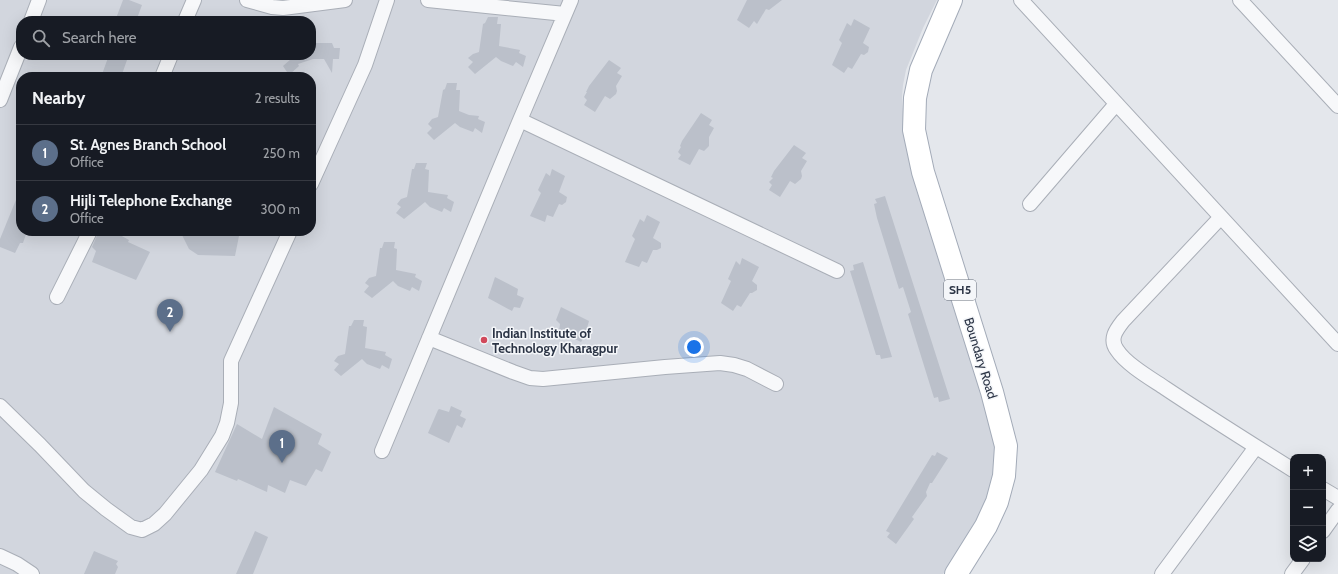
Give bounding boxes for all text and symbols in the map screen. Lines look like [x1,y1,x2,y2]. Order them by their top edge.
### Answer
search box [16,16,316,60]
icon: search [30,27,52,49]
text: Search here [62,29,137,47]
text: Nearby [32,88,85,108]
text: 2 results [255,90,300,106]
text: St. Agnes Branch School [70,136,226,154]
text: 1 [43,145,47,161]
text: 250 m [263,145,300,161]
text: Office [70,154,104,170]
text: Hijli Telephone Exchange [70,192,232,210]
text: 2 [42,201,48,217]
text: 300 m [260,201,300,217]
text: Office [70,210,104,226]
road number: SH5 [944,280,976,300]
pin: 2 [157,299,183,332]
street label: Boundary Road [961,315,1001,401]
place label: Indian Institute of Technology Kharagpur [492,325,618,356]
marker: Indian Institute of Technology Kharagpur [479,335,489,345]
your location [684,337,704,357]
pin: 1 [269,430,295,463]
map controls [1290,454,1326,562]
button: + [1290,454,1326,490]
button: − [1290,490,1326,526]
button: layers [1290,526,1326,562]

